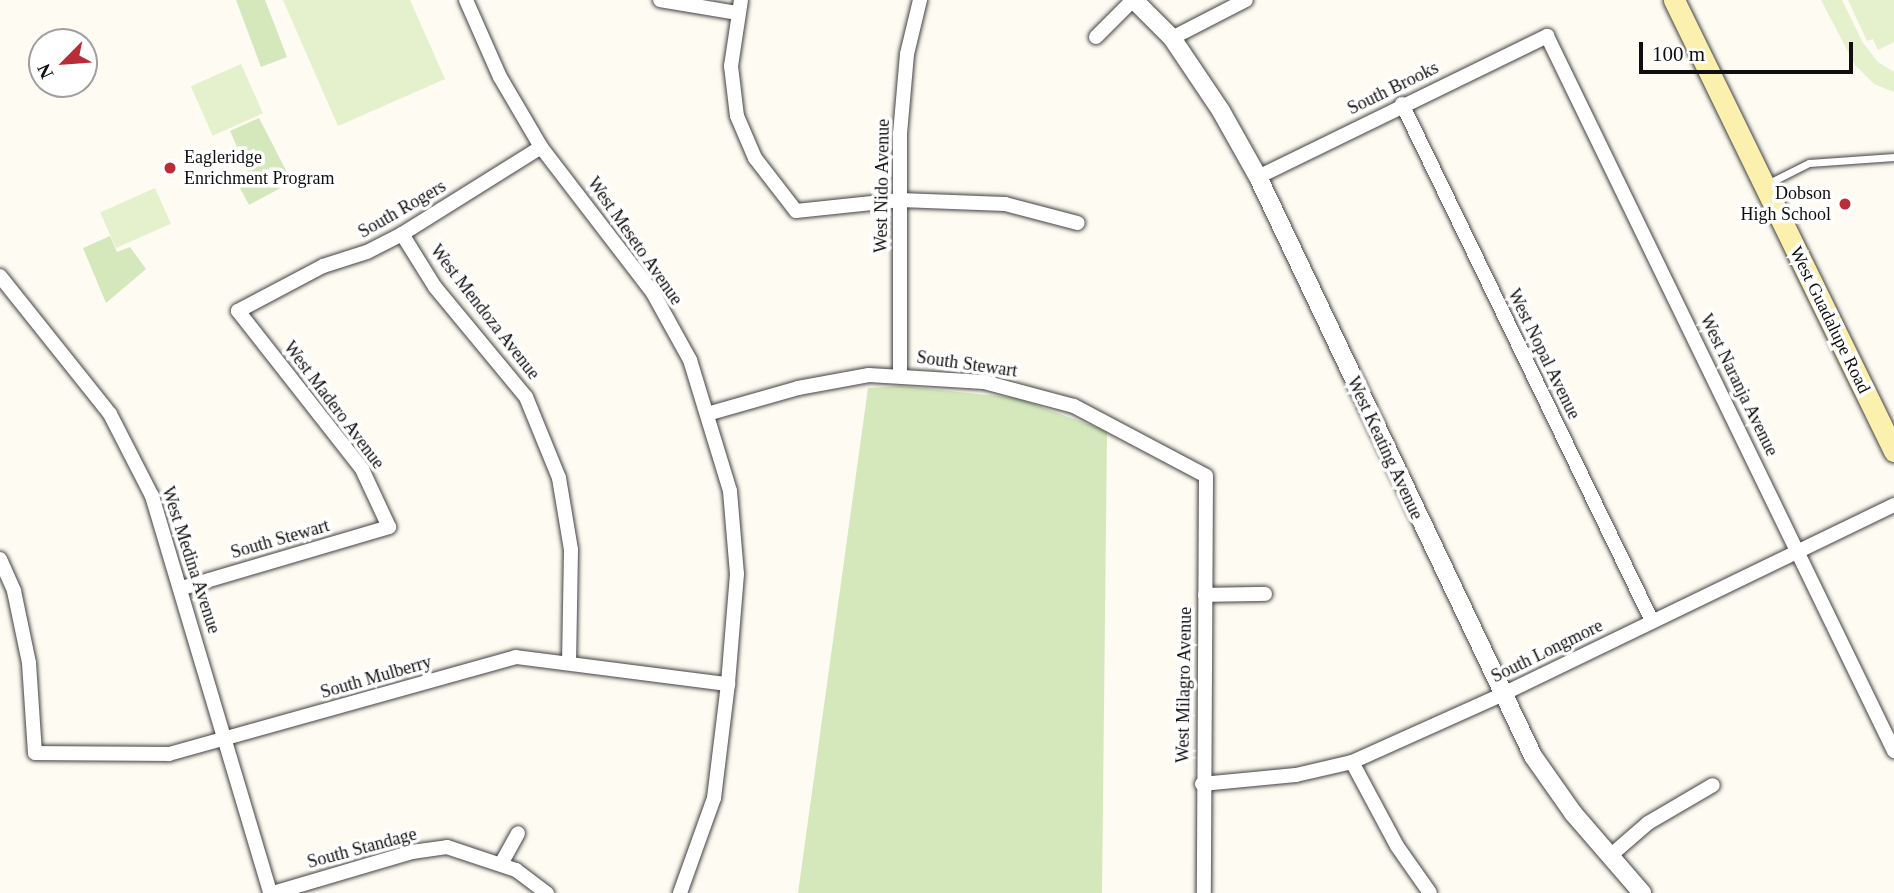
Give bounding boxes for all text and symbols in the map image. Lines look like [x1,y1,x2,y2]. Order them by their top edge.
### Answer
north arrow [28,28,98,98]
scale bar [1642,28,1856,72]
text: 100 m [1652,42,1705,66]
street label: South Brooks [1344,57,1442,119]
text: N [33,61,58,82]
street label: West Nido Avenue [870,118,894,254]
place label: Eagleridge Enrichment Program [184,147,334,190]
marker: Eagleridge Enrichment Program [162,160,178,176]
street label: West Meseto Avenue [583,172,687,310]
street label: South Rogers [354,175,450,243]
place label: Dobson High School [1740,183,1831,226]
marker: Dobson High School [1837,196,1853,212]
street label: West Mendoza Avenue [425,240,545,384]
street label: West Guadalupe Road [1785,243,1875,397]
street label: West Nopal Avenue [1503,285,1585,423]
street label: West Naranja Avenue [1695,310,1783,460]
street label: West Madero Avenue [279,337,389,473]
street label: South Stewart [915,346,1019,382]
street label: West Keating Avenue [1342,373,1428,523]
street label: West Medina Avenue [157,483,225,637]
street label: South Stewart [228,515,332,563]
street label: West Milagro Avenue [1172,606,1196,764]
street label: South Longmore [1488,615,1606,687]
street label: South Mulberry [318,651,434,703]
street label: South Standage [305,823,419,873]

